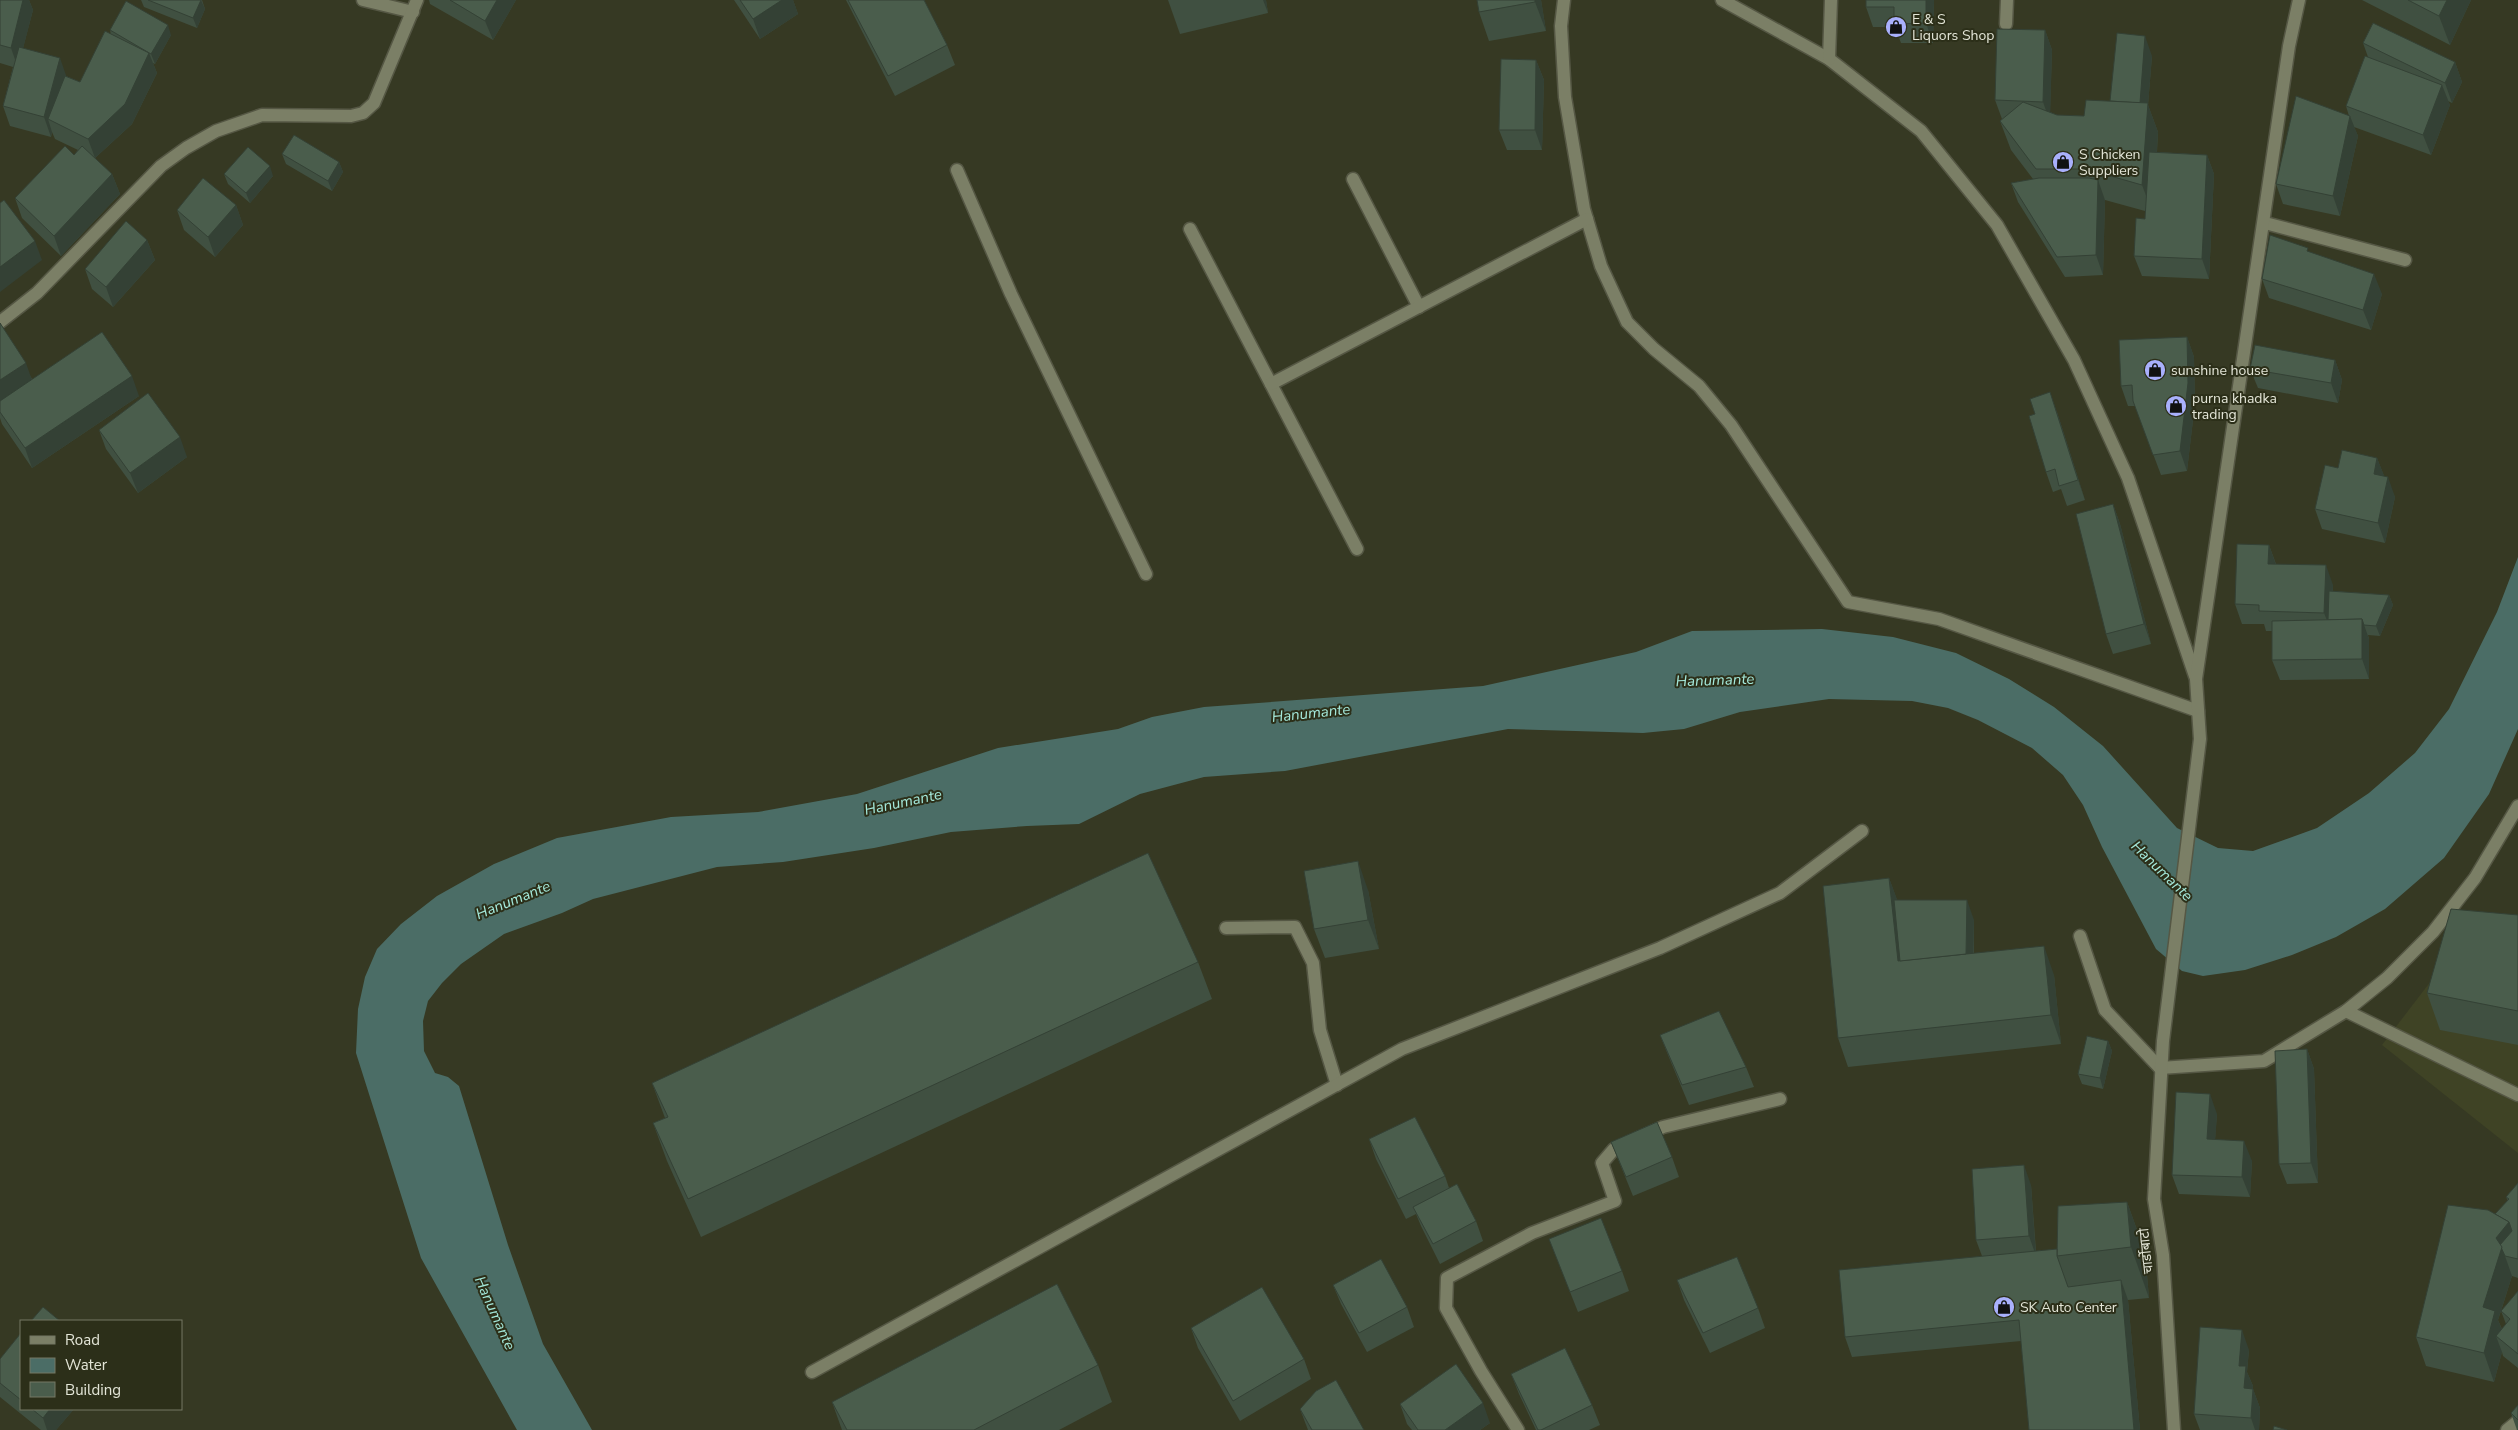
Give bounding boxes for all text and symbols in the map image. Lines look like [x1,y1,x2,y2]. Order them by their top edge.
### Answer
place label: E & S Liquors Shop [1912,10,1994,45]
shop icon: E & S Liquors Shop [1884,15,1908,39]
place label: S Chicken Suppliers [2079,145,2141,180]
shop icon: S Chicken Suppliers [2051,150,2075,174]
shop icon: sunshine house [2143,358,2167,382]
place label: sunshine house [2171,361,2268,380]
place label: purna khadka trading [2192,389,2277,424]
shop icon: purna khadka trading [2164,394,2188,418]
water label: Hanumante [1675,669,1755,691]
water label: Hanumante [1271,699,1351,727]
water label: Hanumante [862,784,944,820]
water label: Hanumante [2127,836,2197,906]
water label: Hanumante [473,876,553,924]
street label: चार्डोबाटो [2134,1227,2158,1275]
water label: Hanumante [470,1273,520,1353]
shop icon: SK Auto Center [1992,1295,2016,1319]
place label: SK Auto Center [2020,1298,2117,1317]
legend [20,1320,182,1410]
text: Road [65,1330,100,1350]
text: Water [65,1355,108,1375]
text: Building [65,1380,121,1400]

